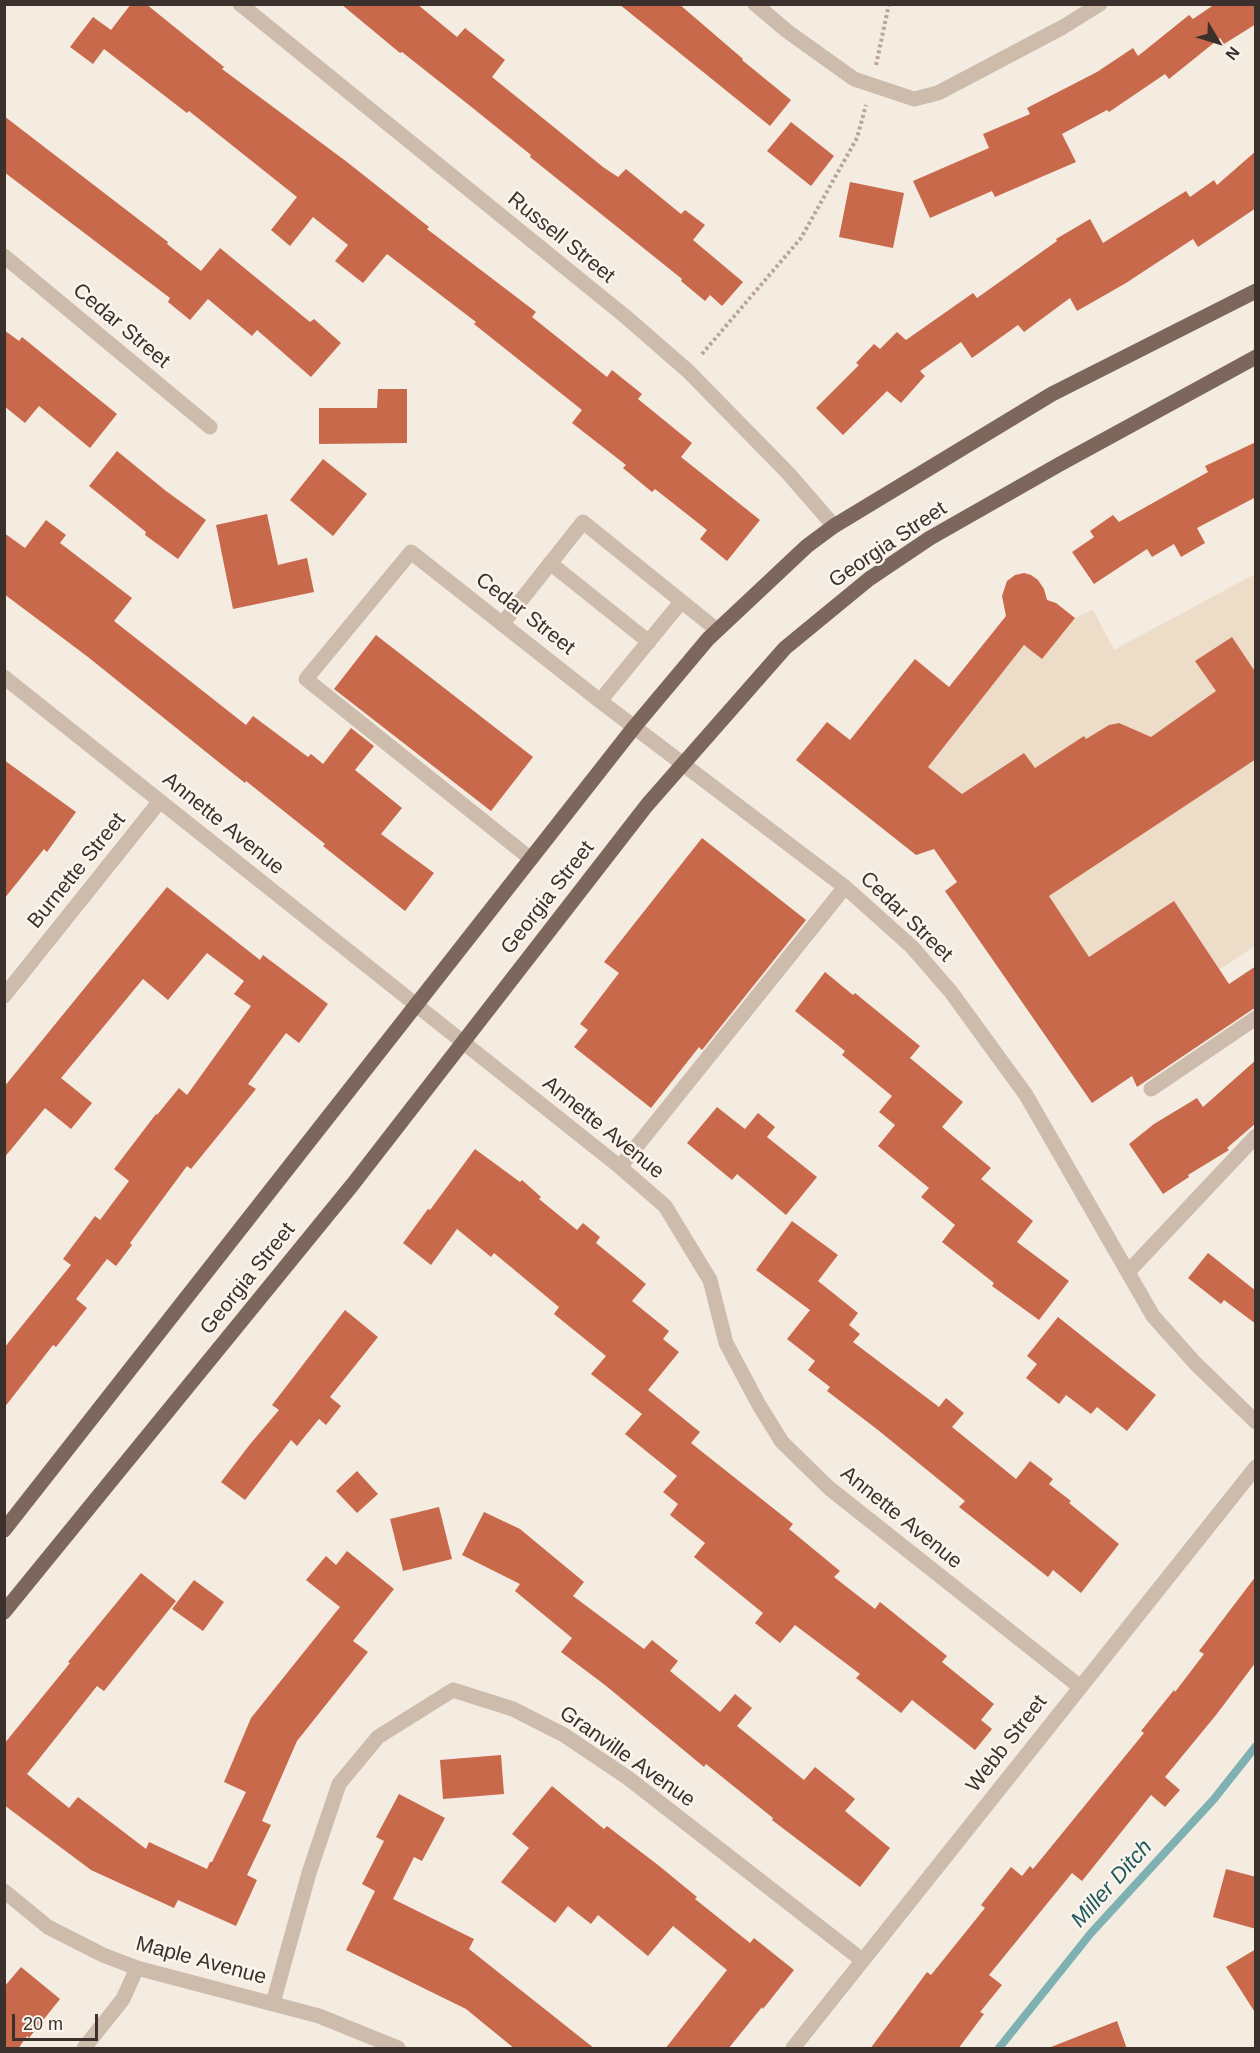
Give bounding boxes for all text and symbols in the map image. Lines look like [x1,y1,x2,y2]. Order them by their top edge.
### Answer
north arrow [1188,12,1248,72]
text: N [1222,44,1243,63]
street label: Russell Street [502,187,620,289]
street label: Cedar Street [67,278,175,374]
street label: Georgia Street [824,496,952,594]
street label: Cedar Street [470,567,580,661]
street label: Annette Avenue [157,767,289,881]
street label: Burnette Street [23,808,131,934]
street label: Georgia Street [496,836,600,960]
street label: Cedar Street [854,867,958,967]
street label: Annette Avenue [537,1071,669,1185]
street label: Georgia Street [195,1218,301,1340]
street label: Annette Avenue [835,1461,967,1575]
street label: Webb Street [961,1690,1053,1798]
street label: Granville Avenue [554,1701,700,1813]
water label: Miller Ditch [1066,1835,1158,1933]
street label: Maple Avenue [133,1932,269,1990]
scale bar [15,2002,100,2040]
text: 20 m [23,2014,63,2034]

